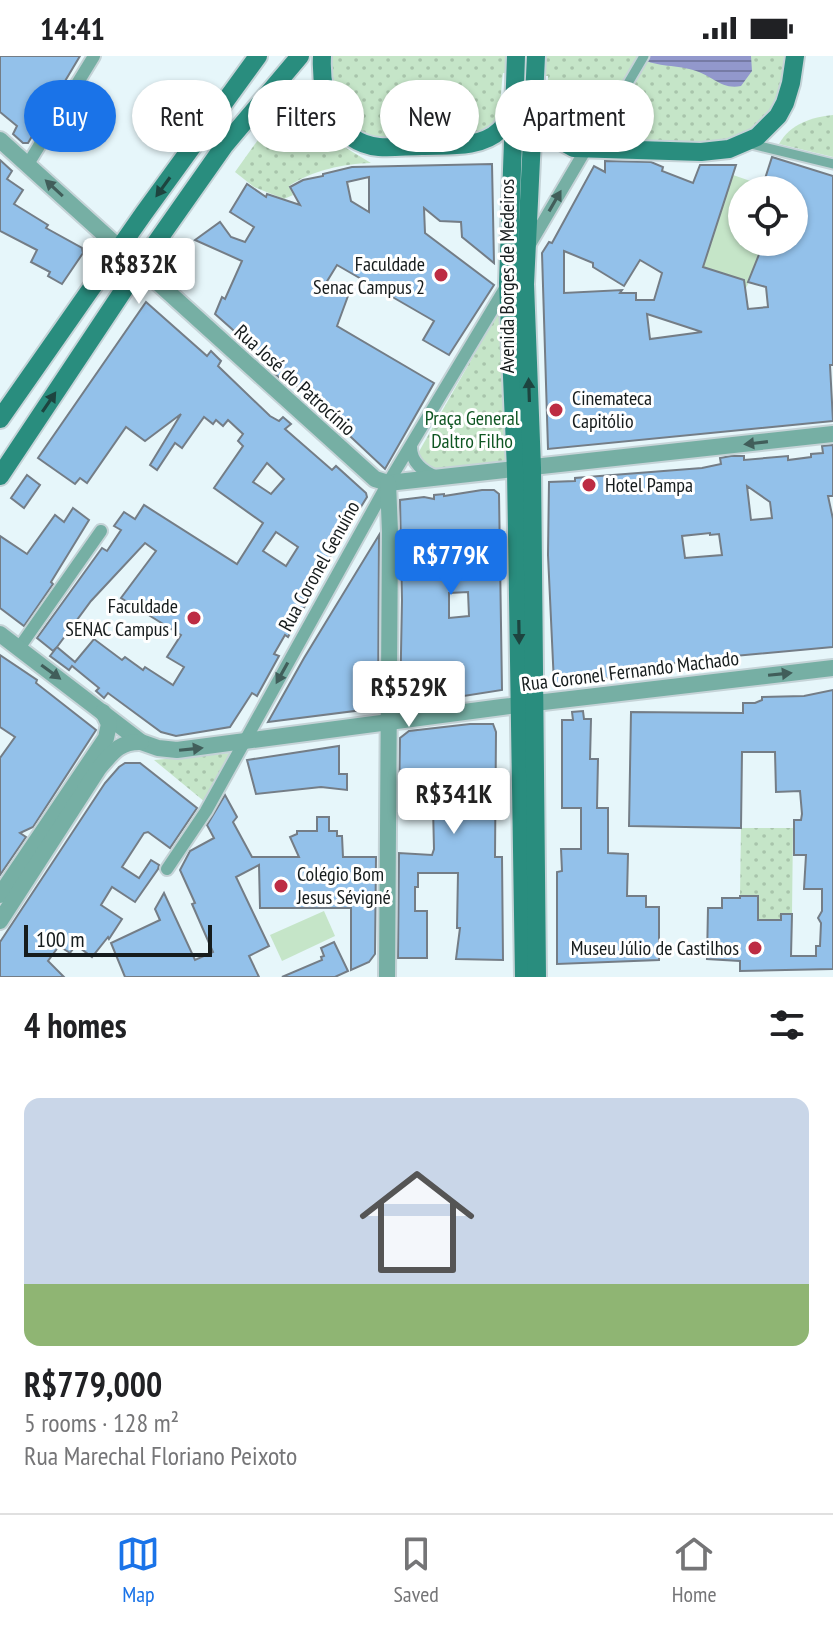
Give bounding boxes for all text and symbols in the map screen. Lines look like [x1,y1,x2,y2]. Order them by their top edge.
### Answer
text: 14:41 [40,9,105,48]
chip: Buy [24,80,116,152]
chip: Rent [132,80,232,152]
chip: Filters [248,80,364,152]
chip: New [380,80,479,152]
chip: Apartment [495,80,654,152]
one-way arrow [155,176,171,198]
map controls [728,176,808,256]
button: locate [728,176,808,256]
street label: Avenida Borges de Medeiros [494,178,520,373]
one-way arrow [44,180,63,198]
one-way arrow [548,189,562,212]
pin: R$832K [74,238,204,306]
text: R$832K [101,247,177,280]
place label: Faculdade Senac Campus 2 [313,251,425,300]
marker: Faculdade Senac Campus 2 [432,266,450,284]
street label: Rua José do Patrocínio [229,319,361,441]
one-way arrow [522,377,535,402]
place label: Cinemateca Capitólio [572,385,652,434]
one-way arrow [42,391,56,413]
marker: Cinemateca Capitólio [547,401,565,419]
park label: Praça General Daltro Filho [425,405,520,454]
one-way arrow [743,436,768,449]
place label: Hotel Pampa [605,472,693,498]
marker: Hotel Pampa [580,476,598,494]
street label: Rua Coronel Genuíno [272,496,366,636]
pin: R$779K [386,529,516,597]
text: R$779K [413,538,489,571]
place label: Faculdade SENAC Campus I [65,593,178,642]
marker: Faculdade SENAC Campus I [185,609,203,627]
one-way arrow [512,620,525,645]
street label: Rua Coronel Fernando Machado [520,645,740,697]
pin: R$529K [344,661,474,729]
one-way arrow [275,662,289,685]
one-way arrow [40,664,62,680]
one-way arrow [768,667,793,680]
text: R$529K [371,670,447,703]
one-way arrow [179,742,204,755]
pin: R$341K [389,768,519,836]
text: R$341K [416,777,492,810]
place label: Colégio Bom Jesus Sévigné [296,861,391,910]
marker: Colégio Bom Jesus Sévigné [272,877,290,895]
scale bar [24,921,212,957]
text: 100 m [36,925,85,953]
place label: Museu Júlio de Castilhos [571,935,739,961]
marker: Museu Júlio de Castilhos [746,939,764,957]
text: 4 homes [24,1003,127,1047]
icon: filters [765,1003,809,1047]
icon: home [345,1150,489,1294]
text: R$779,000 [24,1362,162,1406]
text: 5 rooms · 128 m² [24,1406,179,1439]
text: Rua Marechal Floriano Peixoto [24,1439,297,1472]
tab: Map [116,1532,160,1608]
tab: Saved [393,1532,439,1608]
tab: Home [672,1532,717,1608]

